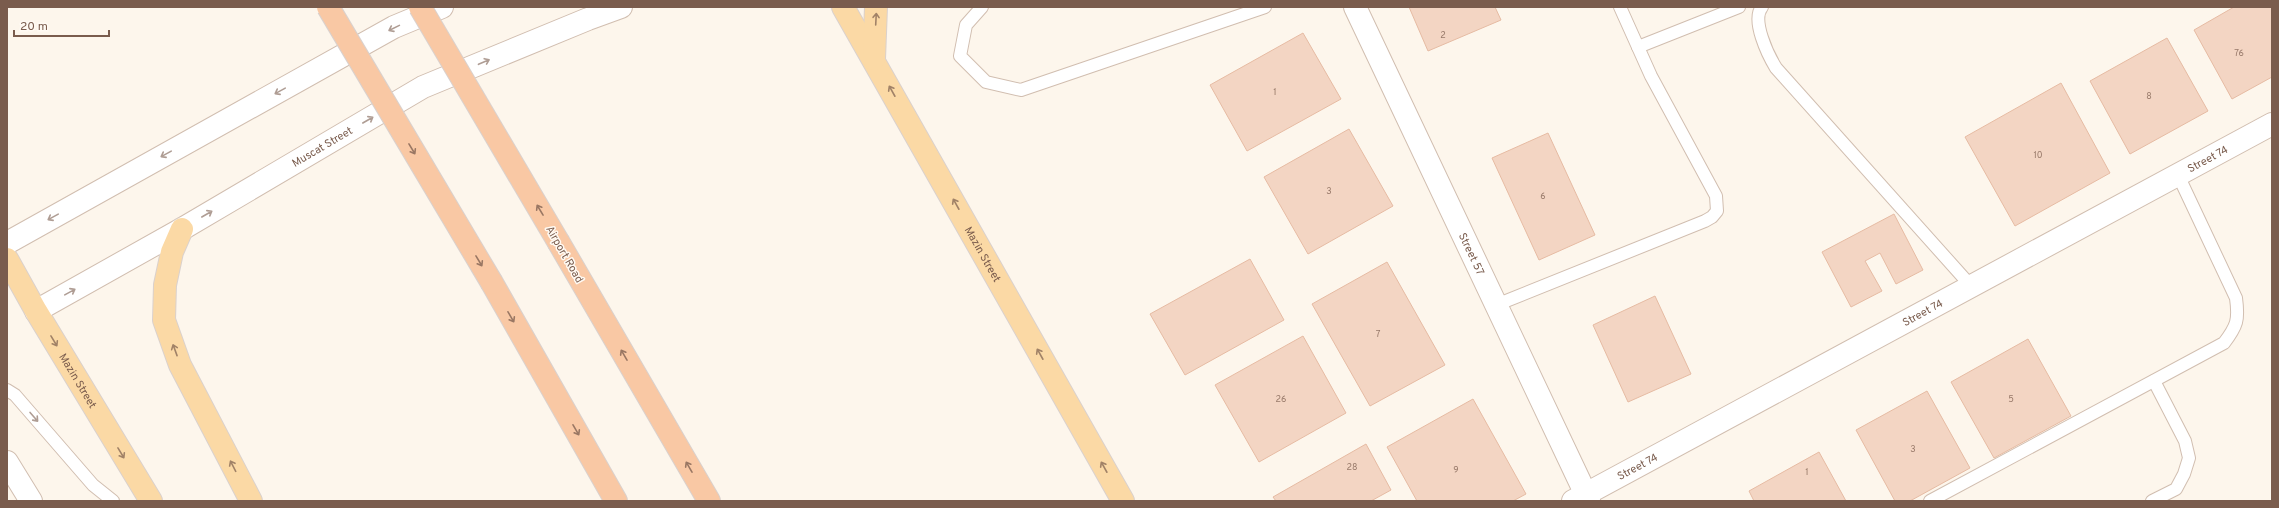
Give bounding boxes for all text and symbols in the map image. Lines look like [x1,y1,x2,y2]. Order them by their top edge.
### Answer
scale bar [14,12,109,38]
one-way arrow [872,13,880,26]
text: 20 m [20,19,48,35]
one-way arrow [388,25,400,32]
house number: 2 [1440,30,1446,41]
house number: 76 [2234,48,2244,59]
one-way arrow [477,58,489,65]
one-way arrow [888,85,895,97]
one-way arrow [274,87,286,95]
house number: 1 [1273,87,1277,98]
house number: 8 [2146,91,2152,102]
one-way arrow [362,116,373,124]
street label: Muscat Street [290,124,356,171]
one-way arrow [409,143,417,155]
street label: Street 74 [2185,143,2231,176]
house number: 10 [2033,150,2043,161]
one-way arrow [161,151,173,158]
house number: 3 [1326,186,1332,197]
house number: 6 [1540,191,1546,202]
one-way arrow [951,198,959,210]
one-way arrow [535,204,543,216]
one-way arrow [201,210,213,218]
one-way arrow [47,214,59,222]
street label: Airport Road [542,223,586,286]
street label: Mazin Street [961,224,1003,285]
street label: Street 57 [1455,231,1487,278]
one-way arrow [475,255,483,267]
one-way arrow [64,288,76,296]
street label: Street 74 [1900,297,1946,330]
one-way arrow [508,311,516,323]
house number: 7 [1376,329,1381,340]
one-way arrow [50,335,58,346]
one-way arrow [171,344,178,357]
one-way arrow [1036,348,1044,360]
one-way arrow [620,349,628,361]
street label: Mazin Street [55,351,99,411]
house number: 26 [1276,394,1286,405]
house number: 5 [2008,394,2014,405]
one-way arrow [30,412,39,423]
one-way arrow [572,424,580,436]
house number: 3 [1910,444,1916,455]
one-way arrow [118,447,126,459]
street label: Street 74 [1615,451,1661,484]
one-way arrow [229,461,236,473]
one-way arrow [685,461,693,473]
one-way arrow [1100,461,1108,473]
house number: 28 [1346,462,1358,473]
house number: 9 [1453,465,1459,476]
house number: 1 [1805,467,1809,478]

